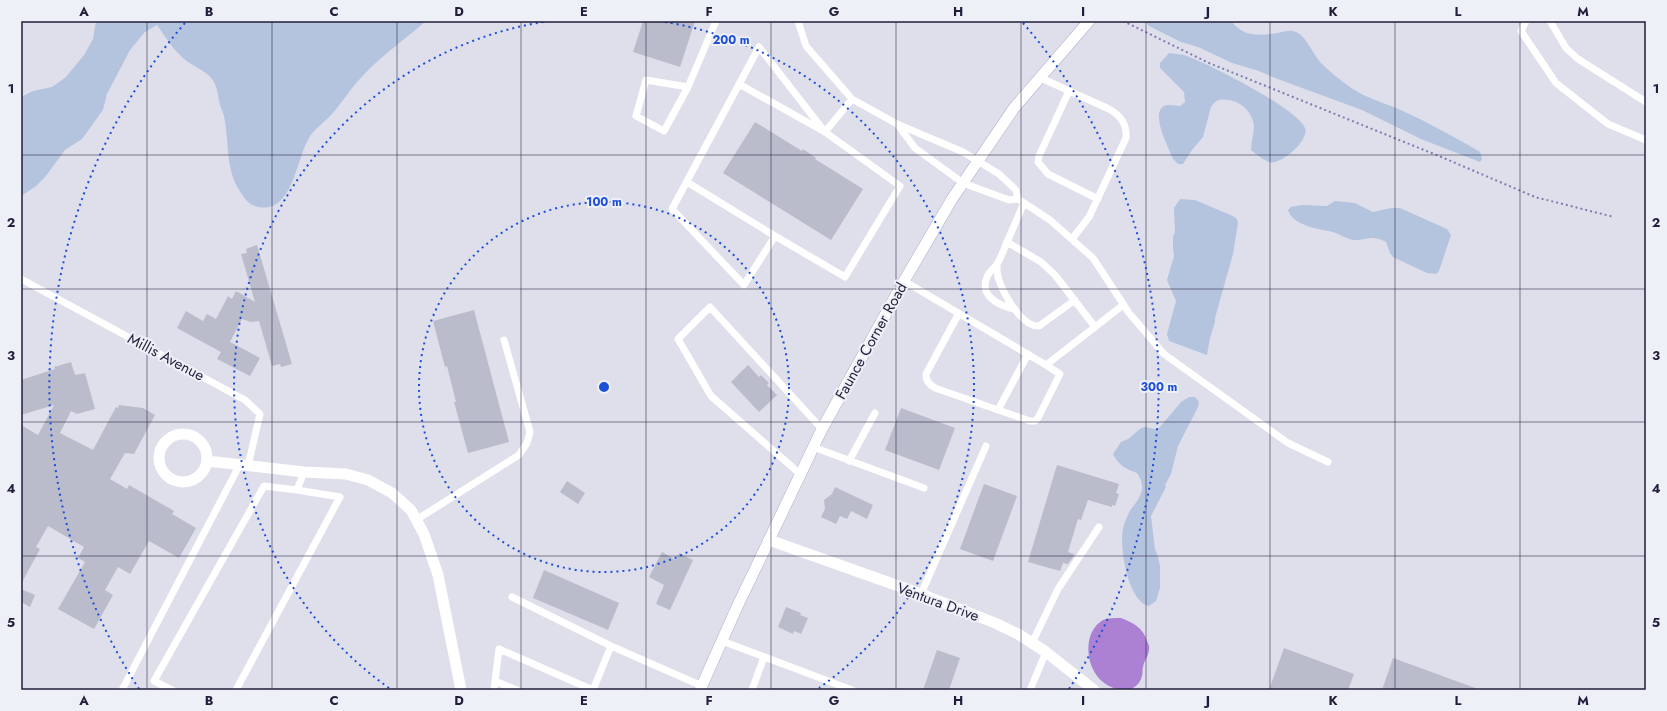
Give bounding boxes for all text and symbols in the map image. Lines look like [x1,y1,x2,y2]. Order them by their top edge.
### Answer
text: A [78,2,89,21]
text: B [205,2,214,21]
text: C [329,2,339,21]
text: D [454,2,464,21]
text: E [580,2,588,21]
text: F [705,2,713,21]
text: G [829,2,840,21]
text: H [953,2,963,21]
text: I [1081,2,1085,21]
text: J [1203,2,1210,21]
text: K [1328,2,1338,21]
text: L [1455,2,1462,21]
text: M [1577,2,1589,21]
text: 200 m [712,31,750,49]
text: 1 [8,79,14,98]
text: 1 [1653,79,1659,98]
text: 100 m [586,193,622,211]
text: 2 [7,213,15,232]
text: 2 [1652,213,1660,232]
street label: Faunce Corner Road [830,279,912,403]
street label: Millis Avenue [124,328,209,387]
text: 3 [7,346,15,365]
text: 3 [1652,346,1660,365]
text: 300 m [1141,378,1178,396]
centre of rings [597,380,611,394]
text: 4 [6,479,16,498]
text: 4 [1651,479,1661,498]
street label: Ventura Drive [894,577,982,627]
text: 5 [7,613,15,632]
text: 5 [1652,613,1660,632]
text: A [78,691,89,710]
text: B [205,691,214,710]
text: C [329,691,339,710]
text: D [454,691,464,710]
text: E [580,691,588,710]
text: F [705,691,713,710]
text: G [829,691,840,710]
text: H [953,691,963,710]
text: I [1081,691,1085,710]
text: J [1203,691,1210,710]
text: K [1328,691,1338,710]
text: L [1455,691,1462,710]
text: M [1577,691,1589,710]

